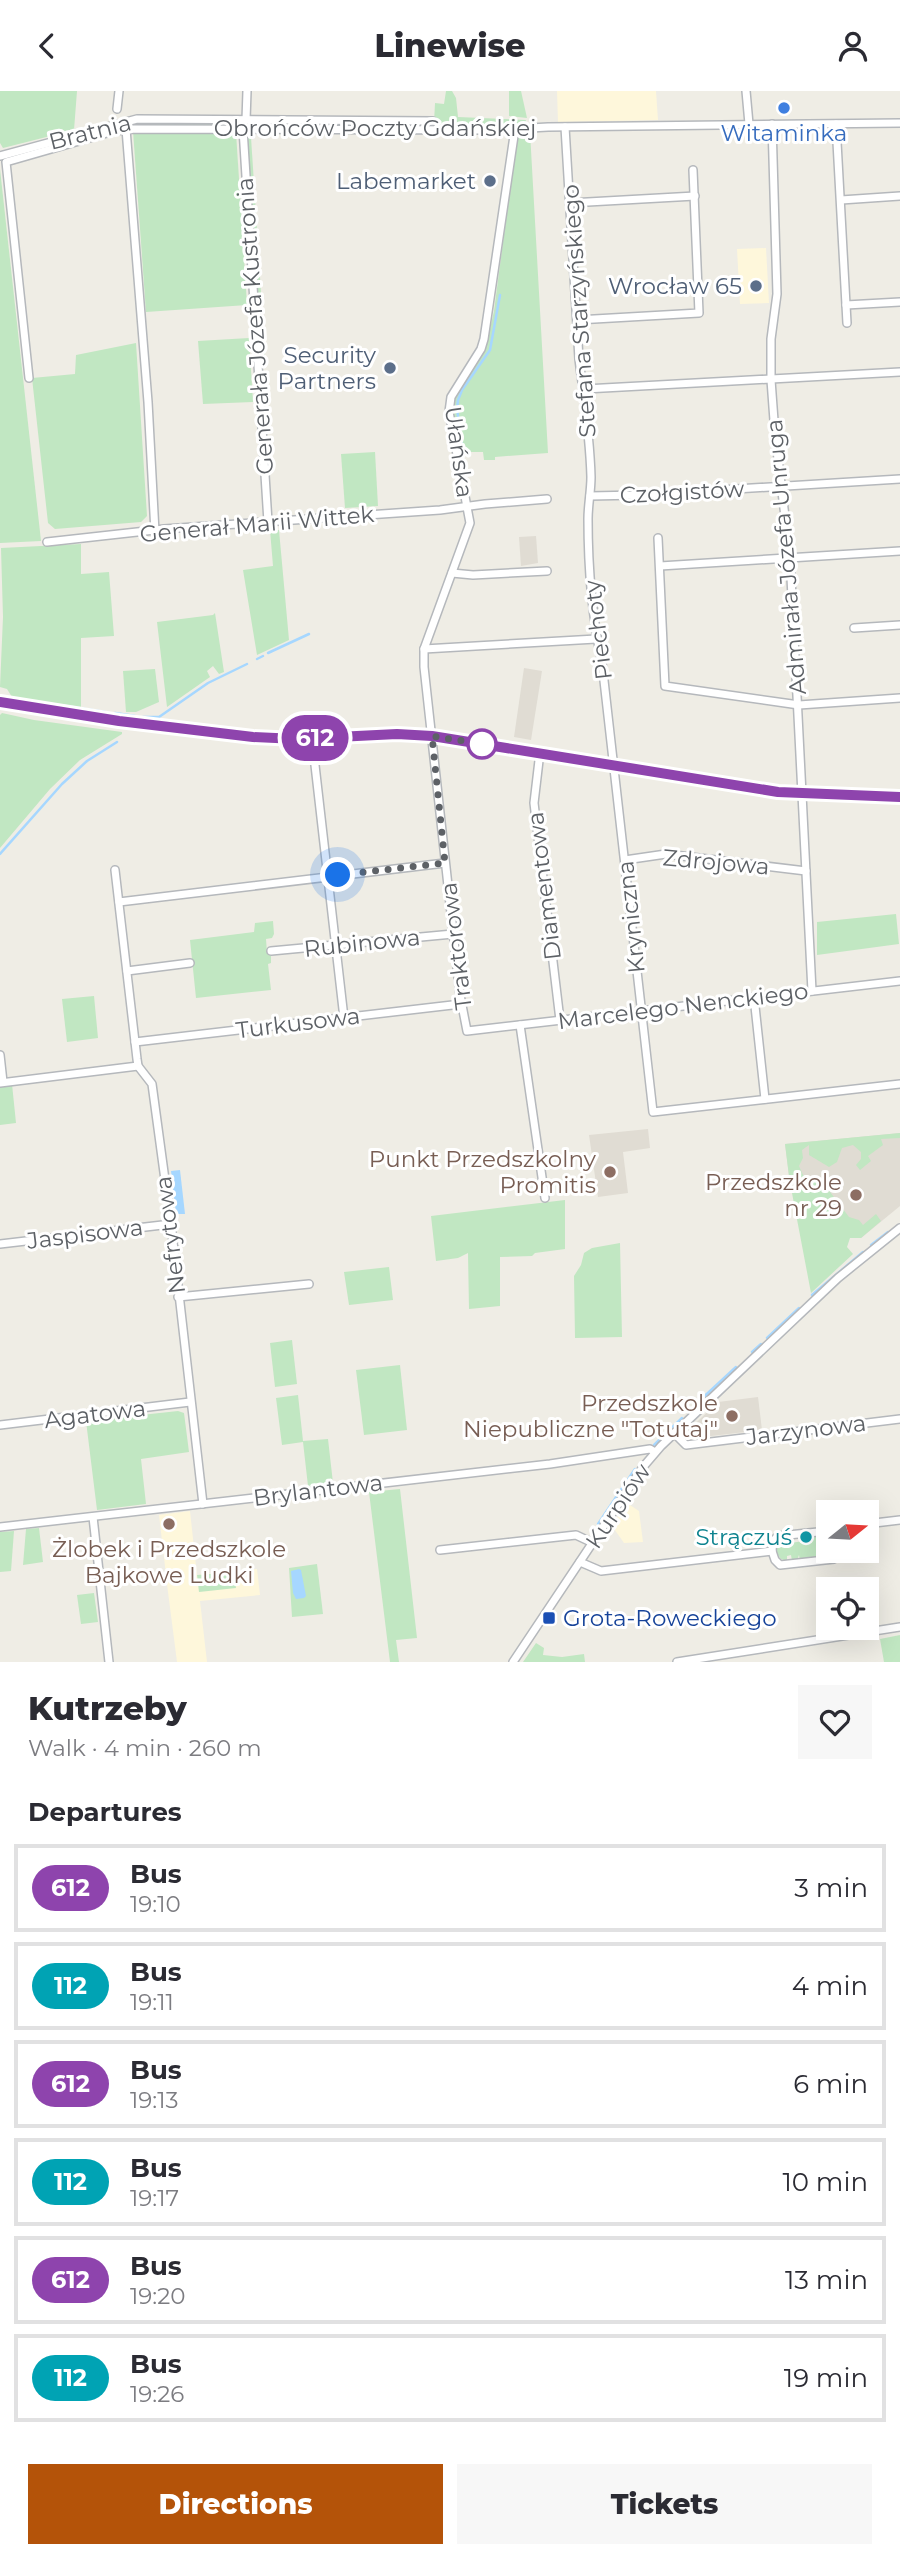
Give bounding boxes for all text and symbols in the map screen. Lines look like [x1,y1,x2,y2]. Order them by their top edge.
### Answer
text: Linewise [375,26,525,65]
icon: back [28,27,66,65]
icon: person [834,27,872,65]
marker: Witaminka [776,100,792,116]
street label: Bratnia [46,108,134,156]
street label: Obrońców Poczty Gdańskiej [214,114,536,142]
place label: Witaminka [721,119,847,147]
place label: Labemarket [336,167,476,195]
marker: Labemarket [482,173,498,189]
street label: Generała Józefa Kustronia [231,176,279,476]
street label: Stefana Starzyńskiego [556,184,602,438]
place label: Wrocław 65 [608,272,742,300]
marker: Wrocław 65 [748,278,764,294]
place label: Security Partners [278,341,377,395]
marker: Security Partners [382,360,398,376]
street label: Ułańska [439,404,479,500]
street label: Admirała Józefa Unruga [760,418,812,696]
street label: Czołgistów [619,475,746,509]
street label: Generał Marii Wittek [139,500,376,548]
street label: Piechoty [578,578,618,681]
line badge: 612 [275,715,355,761]
text: 612 [296,723,334,752]
unlabelled marker [467,729,497,759]
street label: Diamentowa [521,810,567,962]
street label: Zdrojowa [661,843,771,881]
your location [320,857,355,892]
street label: Kryniczna [611,859,651,975]
street label: Traktorowa [434,881,478,1011]
street label: Rubinowa [302,923,422,963]
street label: Marcelego Nenckiego [556,977,810,1035]
street label: Turkusowa [234,1001,362,1045]
place label: Punkt Przedszkolny Promitis [369,1145,597,1199]
marker: Punkt Przedszkolny Promitis [602,1164,618,1180]
place label: Przedszkole nr 29 [705,1168,842,1222]
street label: Nefrytowa [149,1175,191,1295]
marker: Przedszkole nr 29 [848,1187,864,1203]
street label: Jaspisowa [24,1213,145,1255]
place label: Przedszkole Niepubliczne "Totutaj" [463,1389,718,1443]
street label: Agatowa [43,1394,147,1434]
marker: Przedszkole Niepubliczne "Totutaj" [724,1408,740,1424]
street label: Jarzynowa [743,1409,868,1451]
street label: Kurpiów [579,1458,657,1554]
street label: Brylantowa [252,1468,384,1512]
north arrow [816,1500,878,1563]
map controls [816,1500,879,1640]
marker: Żlobek i Przedszkole Bajkowe Ludki [161,1516,177,1532]
place label: Strączuś [695,1523,792,1551]
marker: Strączuś [798,1529,814,1545]
place label: Żlobek i Przedszkole Bajkowe Ludki [52,1535,286,1589]
button: locate [816,1577,879,1640]
place label: Grota-Roweckiego [563,1604,777,1632]
marker: Grota-Roweckiego [541,1610,557,1626]
button: heart [798,1685,872,1759]
text: Kutrzeby [28,1688,187,1728]
text: Walk · 4 min · 260 m [28,1734,262,1762]
text: Departures [28,1796,182,1828]
text: Bus [130,1858,182,1890]
text: 3 min [794,1872,868,1904]
text: 612 [51,1873,90,1902]
text: 19:10 [130,1890,181,1918]
text: Bus [130,1956,182,1988]
text: 4 min [792,1970,868,2002]
text: 112 [54,1971,87,2000]
text: 19:11 [130,1988,174,2016]
text: Bus [130,2054,182,2086]
text: 6 min [793,2068,868,2100]
text: 612 [51,2069,90,2098]
text: 19:13 [130,2086,178,2114]
text: Bus [130,2152,182,2184]
text: 10 min [782,2166,868,2198]
text: 112 [54,2167,87,2196]
text: 19:17 [130,2184,179,2212]
text: Bus [130,2250,182,2282]
text: 13 min [785,2264,868,2296]
text: 612 [51,2265,90,2294]
text: 19:20 [130,2282,185,2310]
text: Bus [130,2348,182,2380]
text: 19 min [784,2362,868,2394]
text: 112 [54,2363,87,2392]
text: 19:26 [130,2380,184,2408]
button: Directions [28,2464,443,2544]
button: Tickets [457,2464,872,2544]

